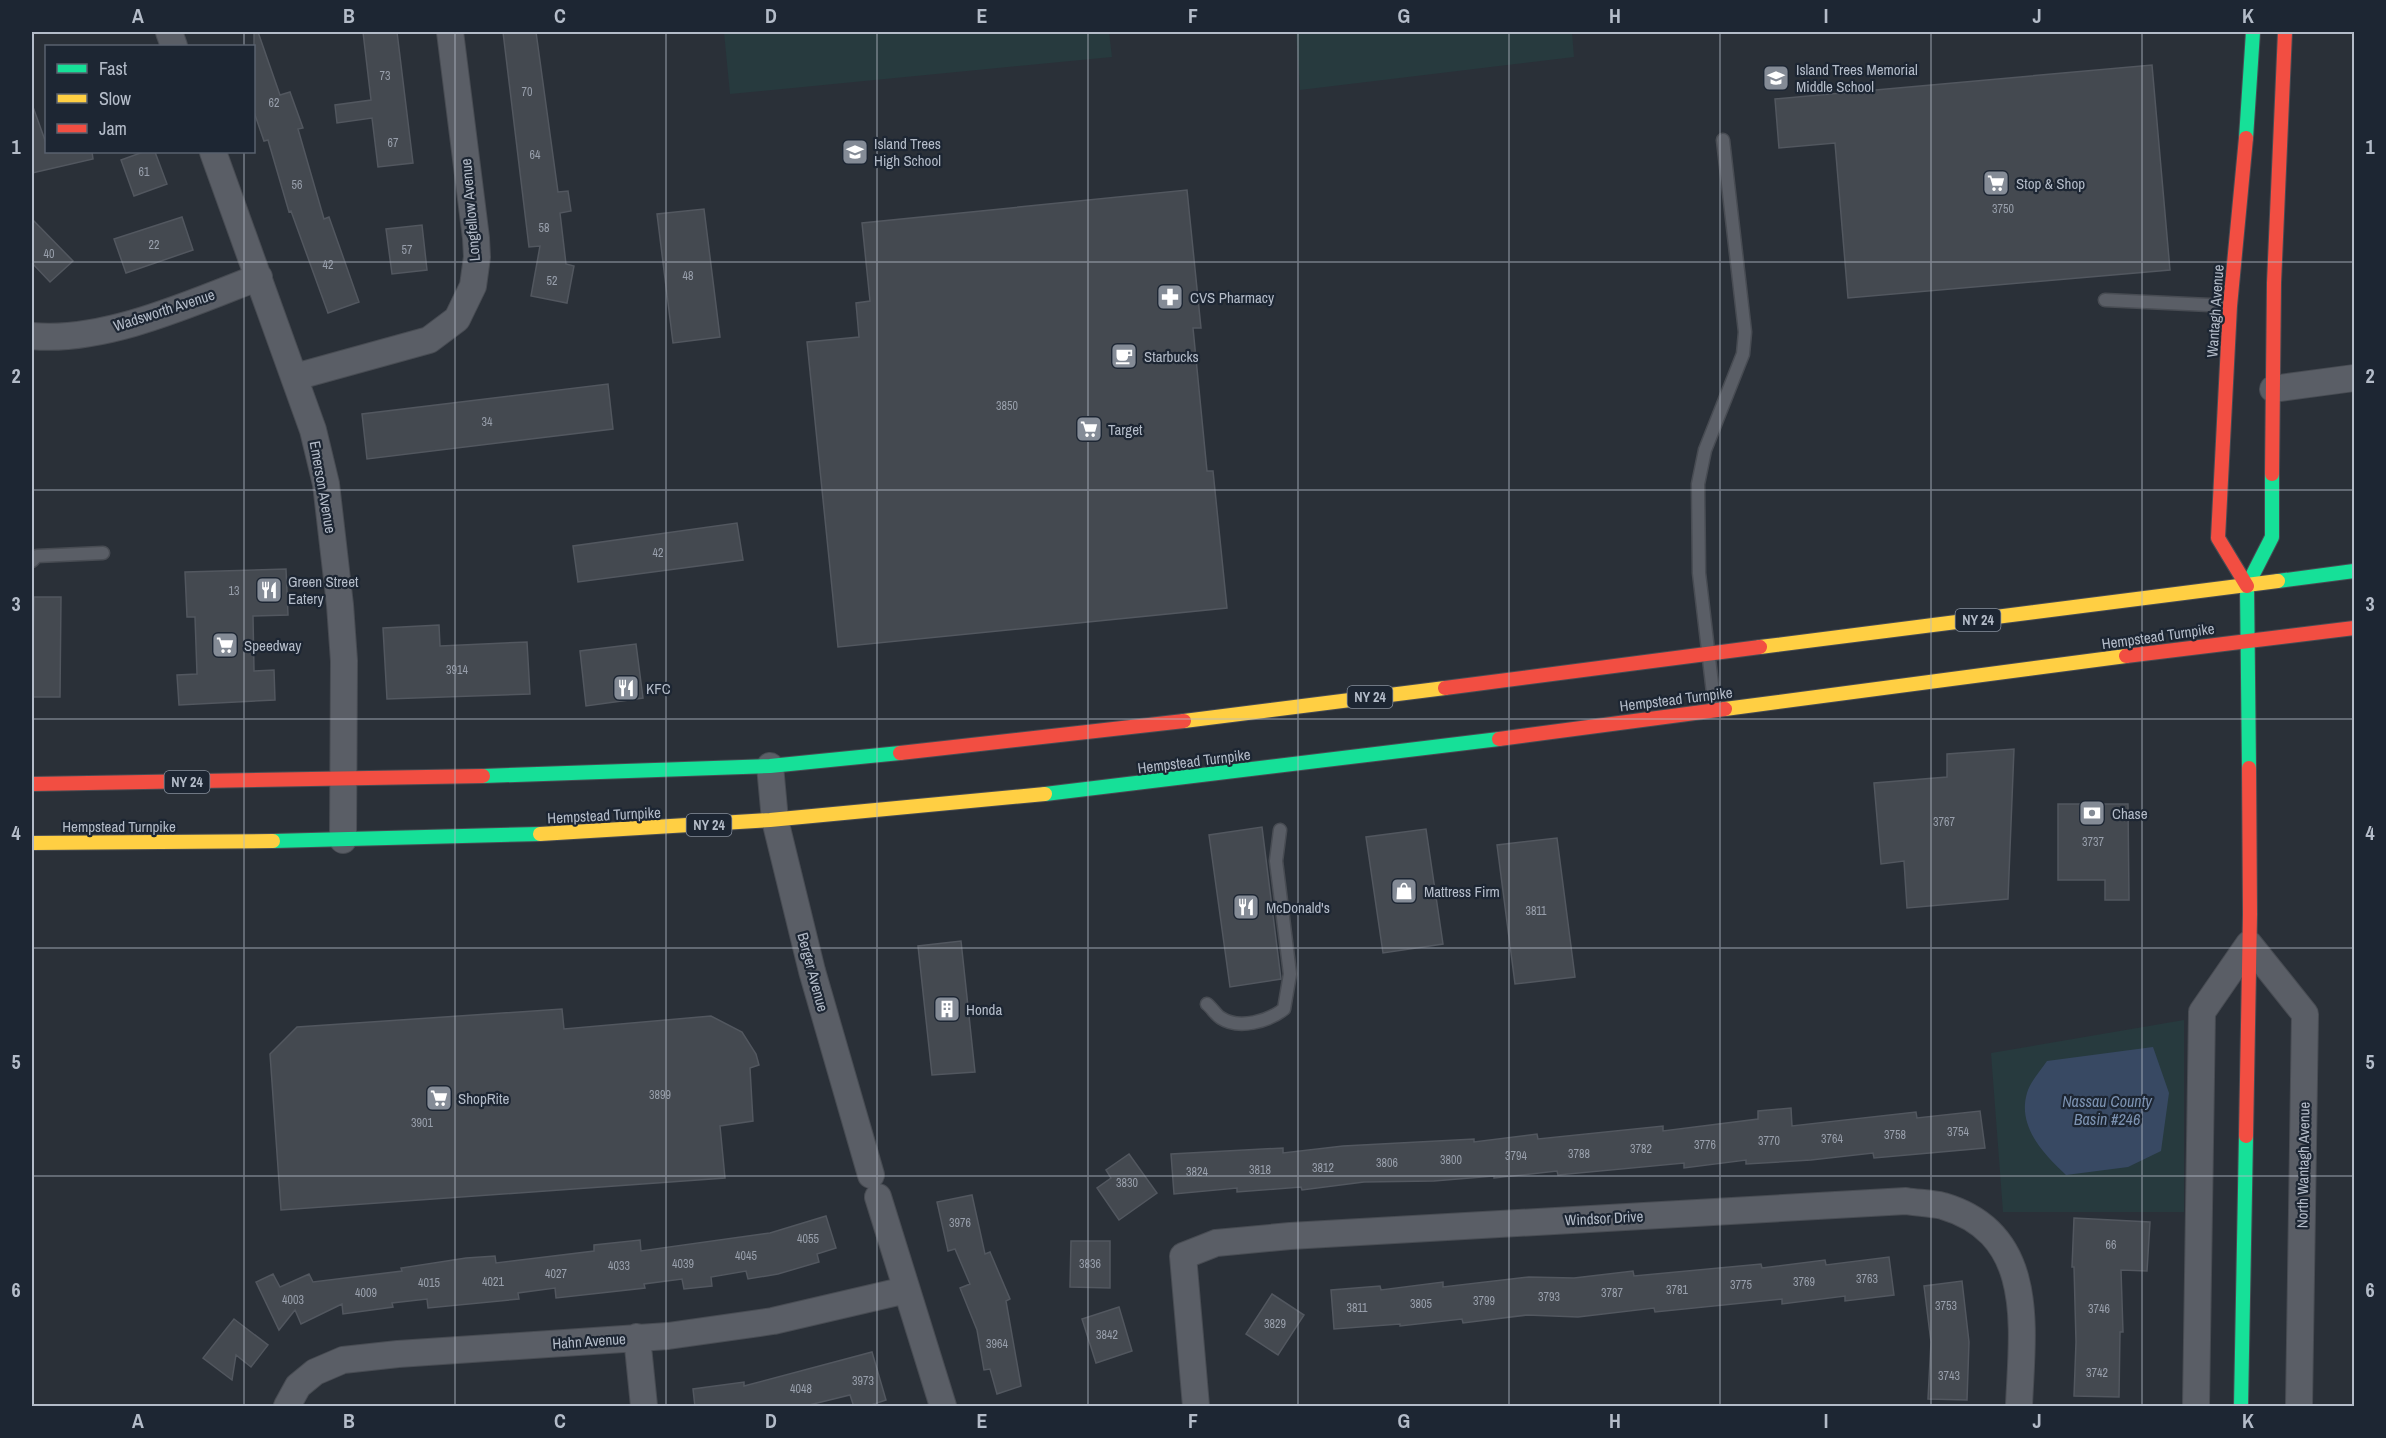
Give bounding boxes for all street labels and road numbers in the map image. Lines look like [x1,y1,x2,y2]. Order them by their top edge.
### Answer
street label: Longfellow Avenue [455,158,485,262]
street label: Wantagh Avenue [2201,264,2229,358]
street label: Wadsworth Avenue [111,284,217,336]
street label: Emerson Avenue [305,439,341,535]
road number: NY 24 [1956,609,2000,631]
street label: Hempstead Turnpike [2100,618,2216,654]
street label: Hempstead Turnpike [1618,682,1734,716]
road number: NY 24 [1348,686,1392,708]
street label: Hempstead Turnpike [1136,744,1252,778]
road number: NY 24 [164,771,210,793]
street label: Hempstead Turnpike [547,802,661,828]
road number: NY 24 [686,814,732,836]
street label: Hempstead Turnpike [62,816,176,837]
street label: Berger Avenue [792,930,834,1014]
street label: North Wantagh Avenue [2291,1101,2315,1228]
street label: Windsor Drive [1564,1205,1644,1231]
street label: Hahn Avenue [552,1328,627,1354]

